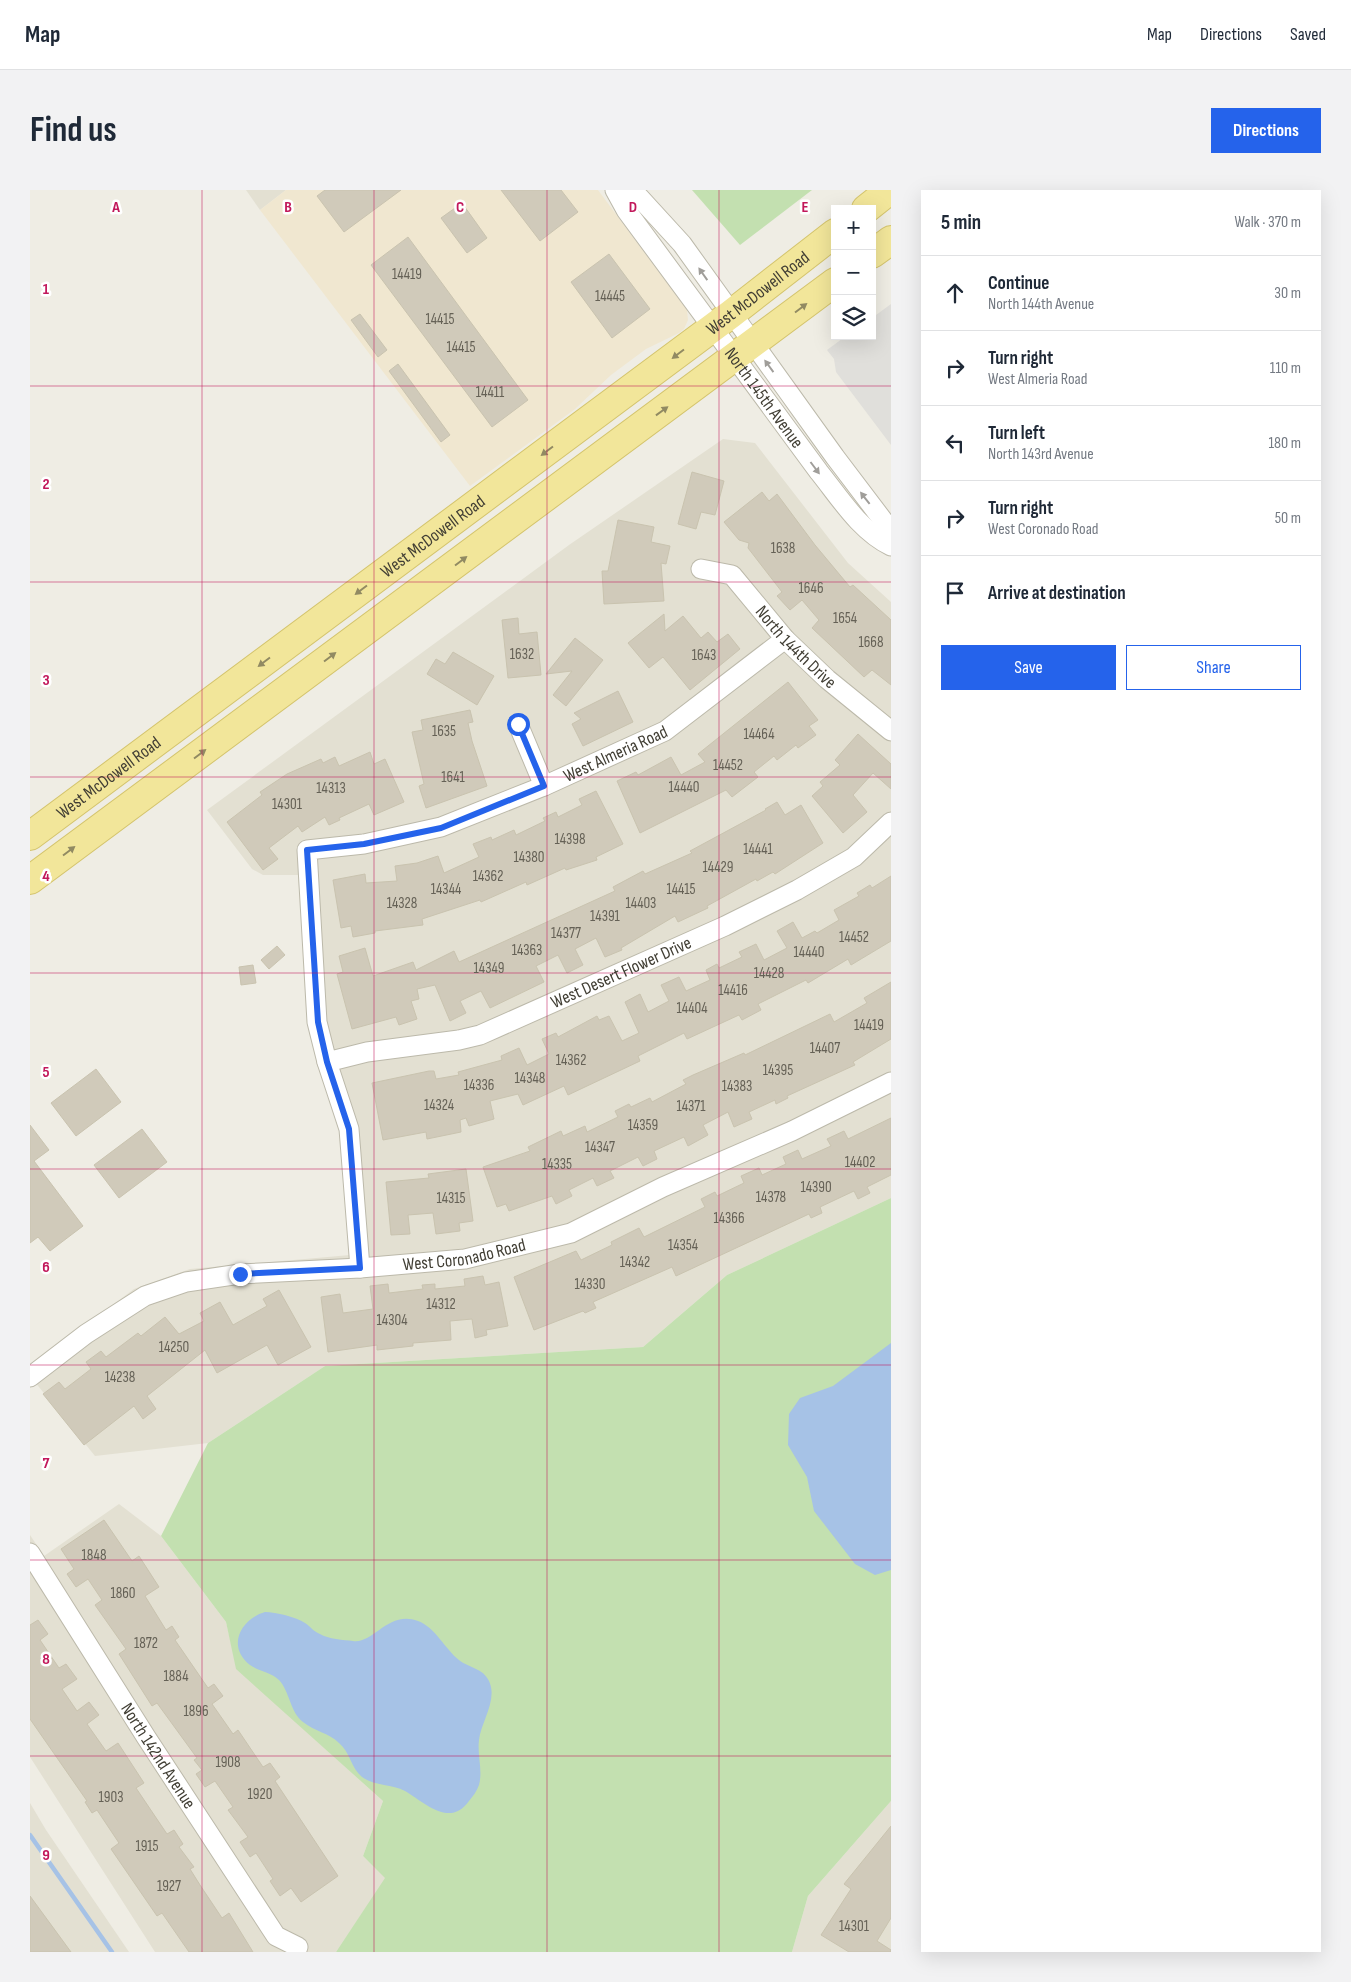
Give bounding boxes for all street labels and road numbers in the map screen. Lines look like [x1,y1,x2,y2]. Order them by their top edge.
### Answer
street label: West McDowell Road [702,247,814,340]
street label: North 145th Avenue [720,344,808,452]
street label: West McDowell Road [377,491,489,582]
street label: North 144th Drive [751,602,840,693]
street label: West Almeria Road [560,721,671,787]
street label: West McDowell Road [53,732,165,823]
street label: West Desert Flower Drive [548,932,695,1013]
street label: West Coronado Road [402,1235,528,1275]
street label: North 142nd Avenue [116,1699,200,1813]

